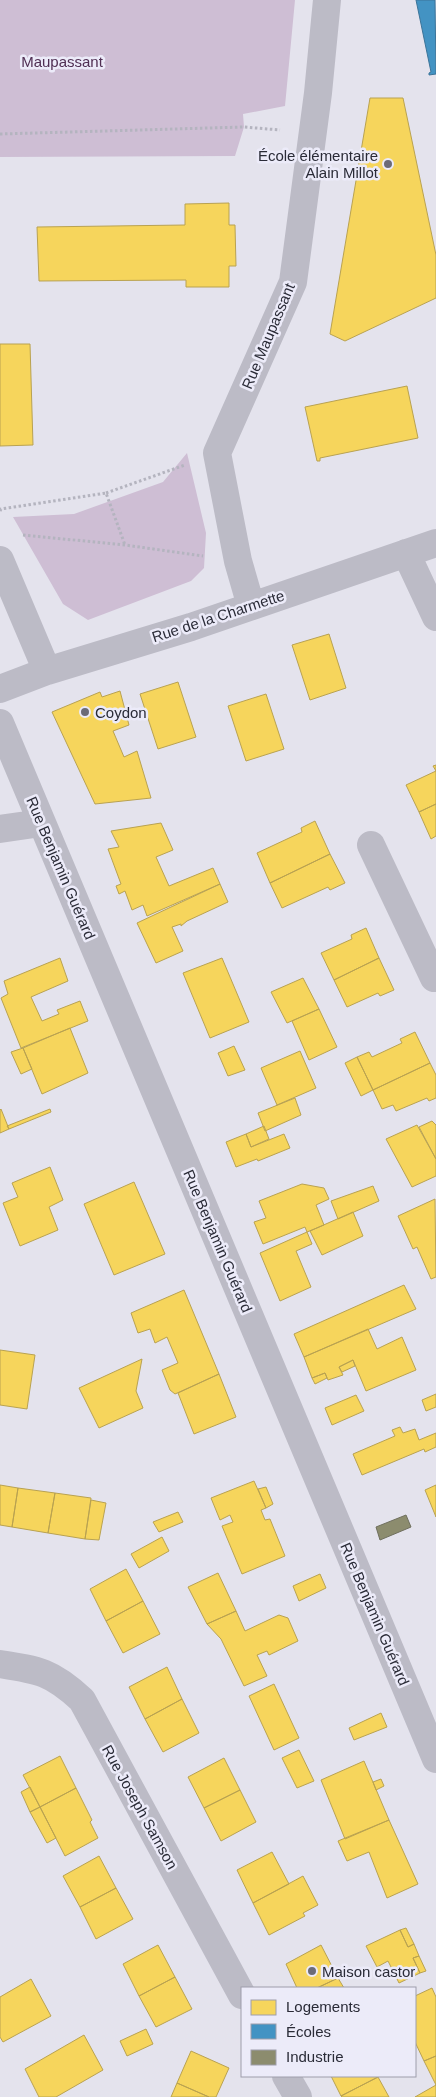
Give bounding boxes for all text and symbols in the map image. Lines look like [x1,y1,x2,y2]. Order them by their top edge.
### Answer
park label: Maupassant [21,53,104,70]
place label: École élémentaire Alain Millot [258,147,379,181]
marker: École élémentaire Alain Millot [382,158,394,170]
street label: Rue Maupassant [238,280,298,392]
street label: Rue de la Charmette [150,587,286,645]
place label: Coydon [95,704,147,721]
marker: Coydon [79,706,91,718]
street label: Rue Benjamin Guérard [23,794,99,942]
street label: Rue Benjamin Guérard [180,1167,256,1315]
street label: Rue Benjamin Guérard [337,1540,413,1688]
street label: Rue Joseph Samson [99,1742,181,1872]
place label: Maison castor [322,1963,415,1980]
marker: Maison castor [306,1965,318,1977]
legend [241,1987,416,2077]
text: Logements [286,1998,360,2015]
text: Écoles [286,2023,331,2040]
text: Industrie [286,2048,344,2065]

